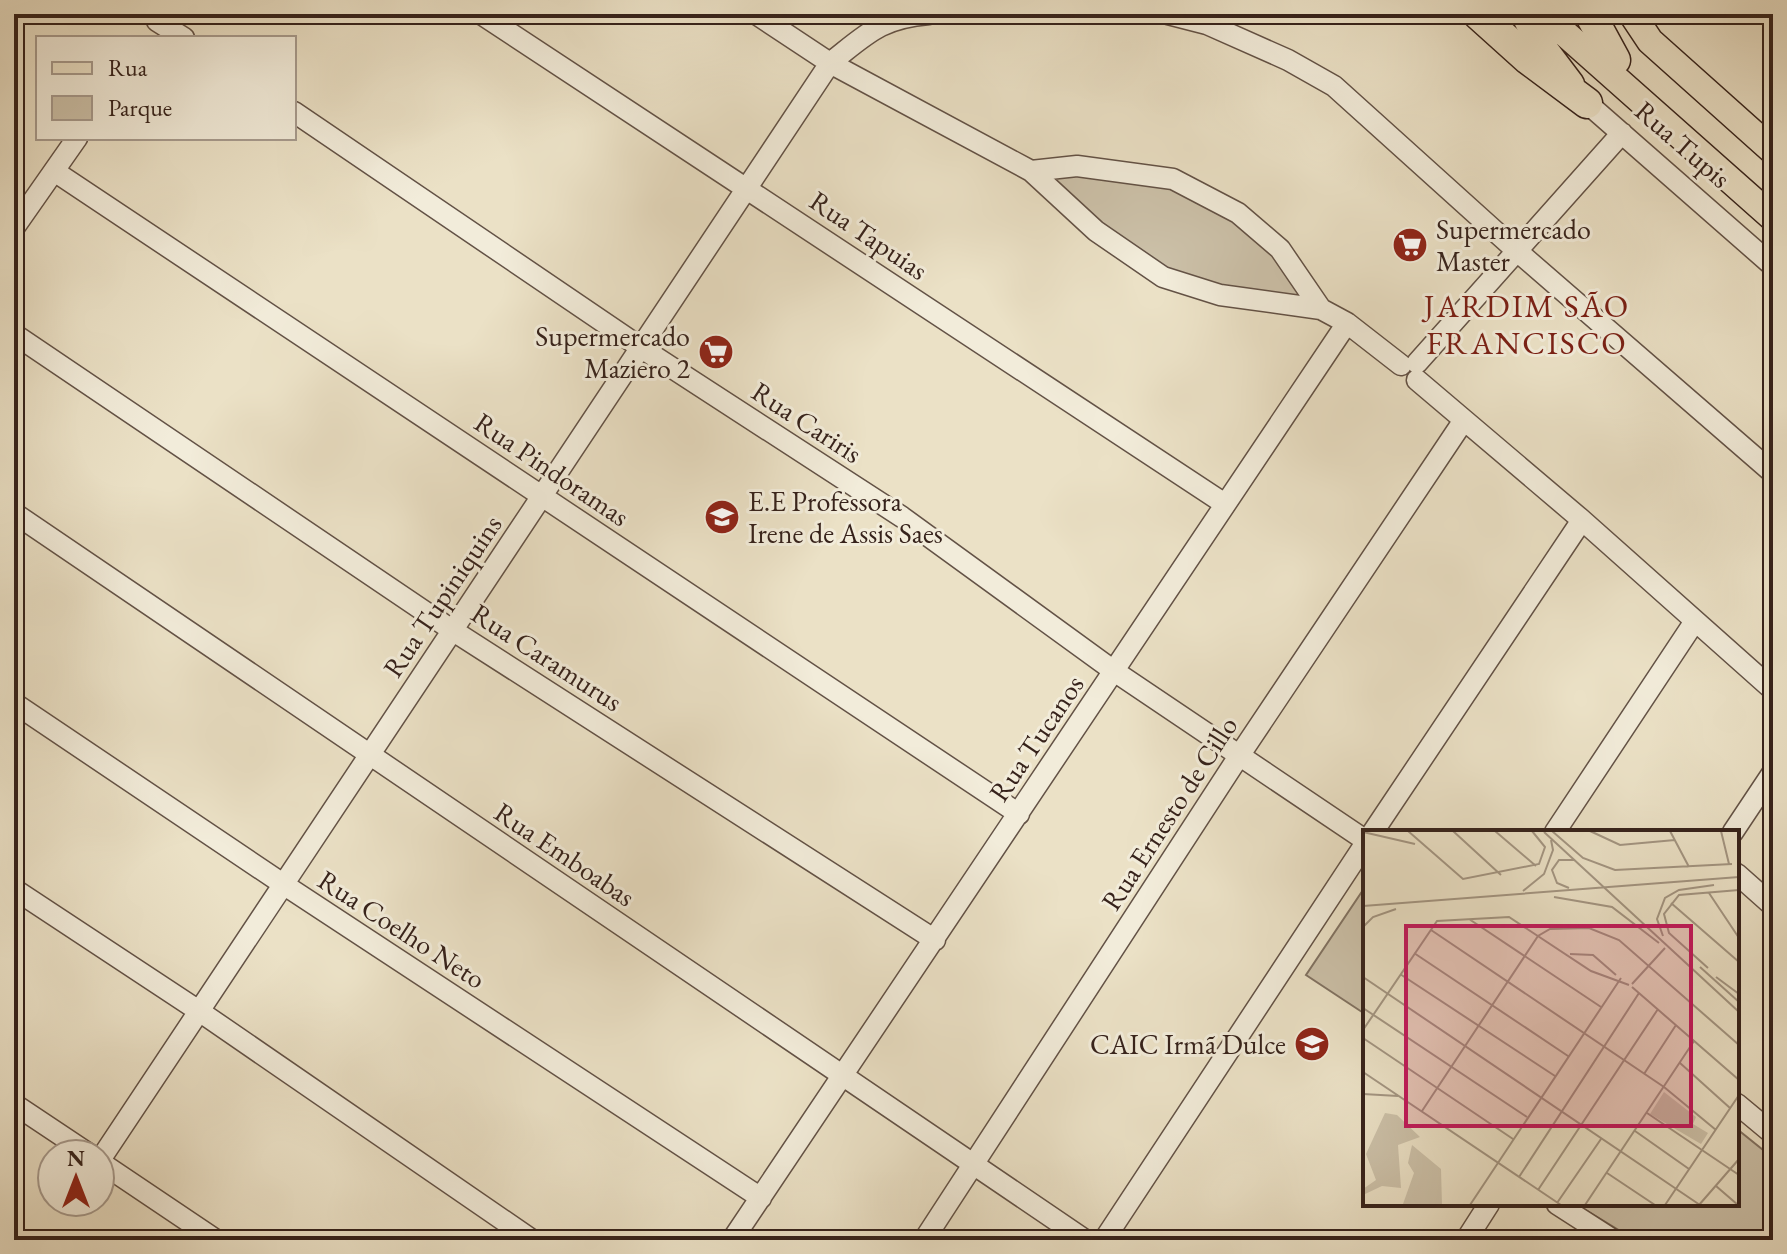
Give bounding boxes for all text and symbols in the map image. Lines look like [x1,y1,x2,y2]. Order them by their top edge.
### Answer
legend [36,36,296,140]
text: Rua [108,52,148,83]
text: Parque [108,92,172,123]
street label: Rua Tupis [1628,93,1738,195]
street label: Rua Tapuias [803,182,935,288]
place label: Supermercado Master [1436,211,1591,279]
supermarket icon: Supermercado Master [1391,226,1429,264]
district label: JARDIM SÃO FRANCISCO [1421,285,1630,364]
place label: Supermercado Maziero 2 [535,318,691,386]
supermarket icon: Supermercado Maziero 2 [697,333,735,371]
street label: Rua Cariris [745,373,869,471]
street label: Rua Pindoramas [468,404,636,534]
place label: E.E Professora Irene de Assis Saes [748,483,943,551]
school or university icon: E.E Professora Irene de Assis Saes [703,498,741,536]
street label: Rua Tupiniquins [374,508,510,684]
street label: Rua Caramurus [465,595,629,719]
street label: Rua Tucanos [981,668,1091,808]
street label: Rua Ernesto de Cillo [1093,709,1245,917]
street label: Rua Emboabas [488,794,642,914]
inset map [1363,830,1739,1206]
street label: Rua Coelho Neto [311,861,493,997]
school or university icon: CAIC Irmã Dulce [1293,1025,1331,1063]
place label: CAIC Irmã Dulce [1090,1026,1286,1062]
north arrow [36,1138,116,1218]
text: N [67,1144,85,1173]

